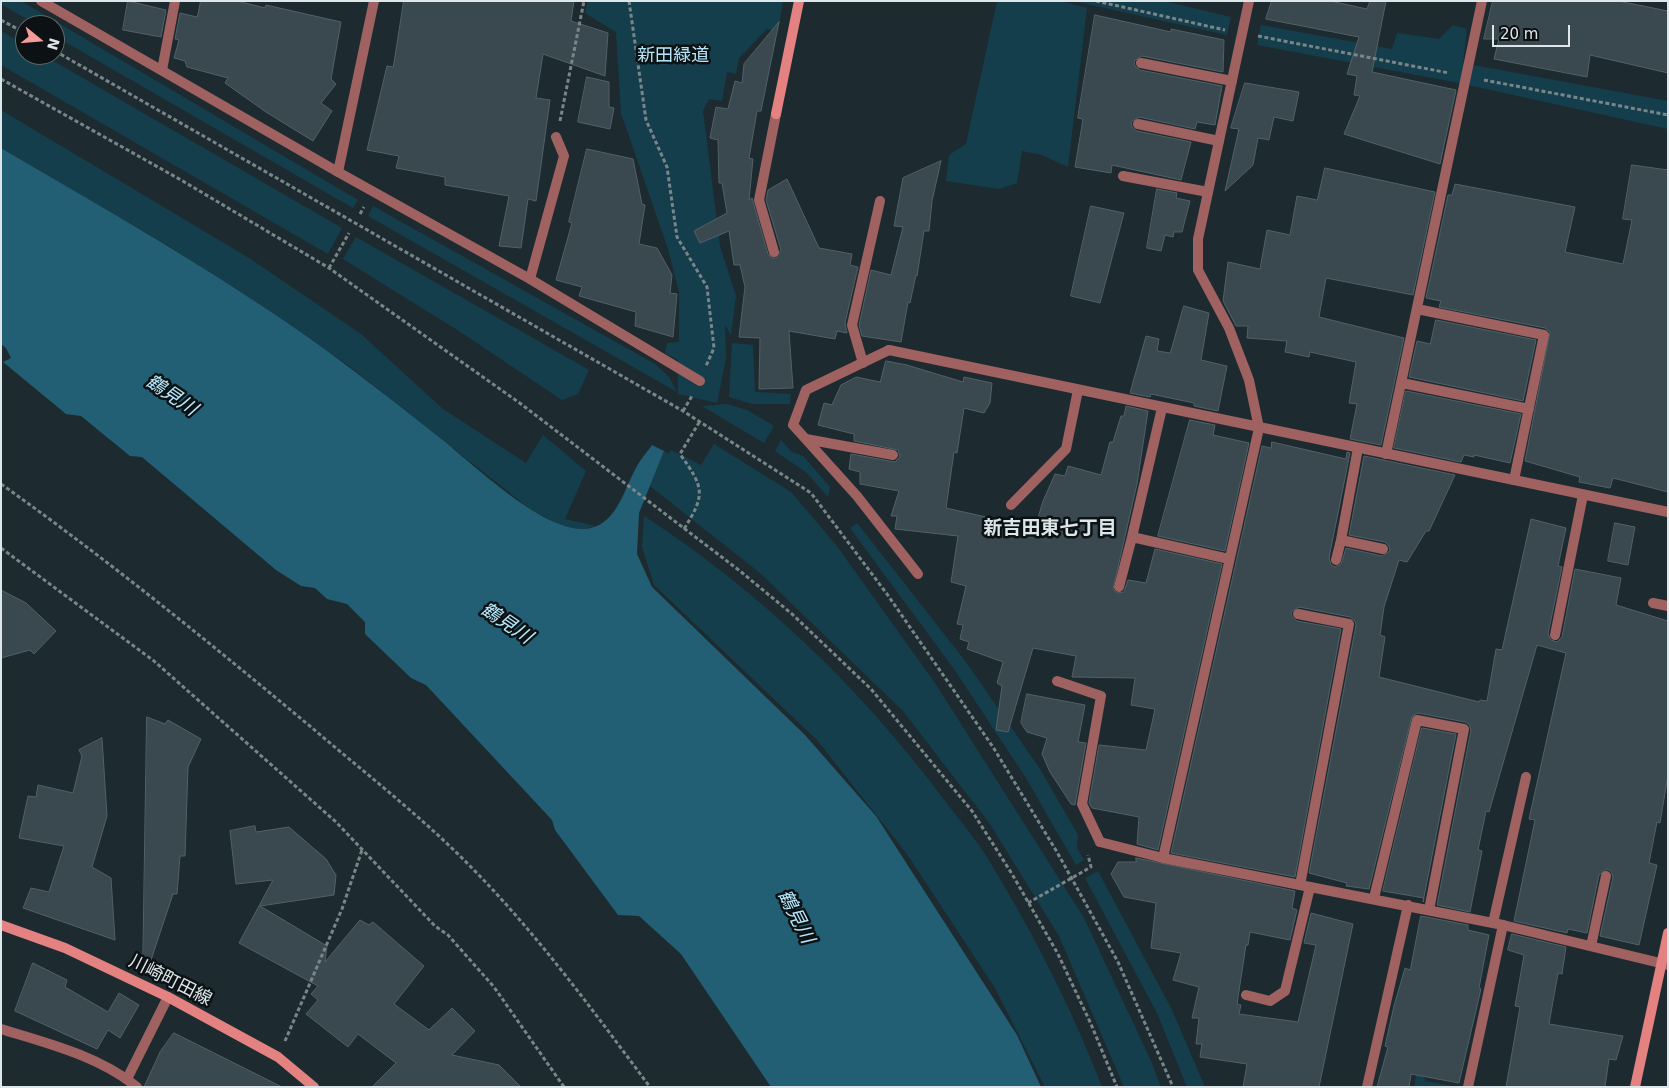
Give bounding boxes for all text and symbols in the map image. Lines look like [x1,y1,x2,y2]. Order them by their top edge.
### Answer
north arrow [15,15,65,65]
scale bar [1494,15,1572,47]
text: 20 m [1500,25,1538,43]
text: N [44,36,63,52]
park label: 新田緑道 [637,45,709,67]
water label: 鶴見川 [141,371,201,421]
district label: 新吉田東七丁目 [984,518,1116,540]
water label: 鶴見川 [476,599,536,649]
water label: 鶴見川 [772,886,818,948]
street label: 川崎町田線 [125,951,215,1011]

